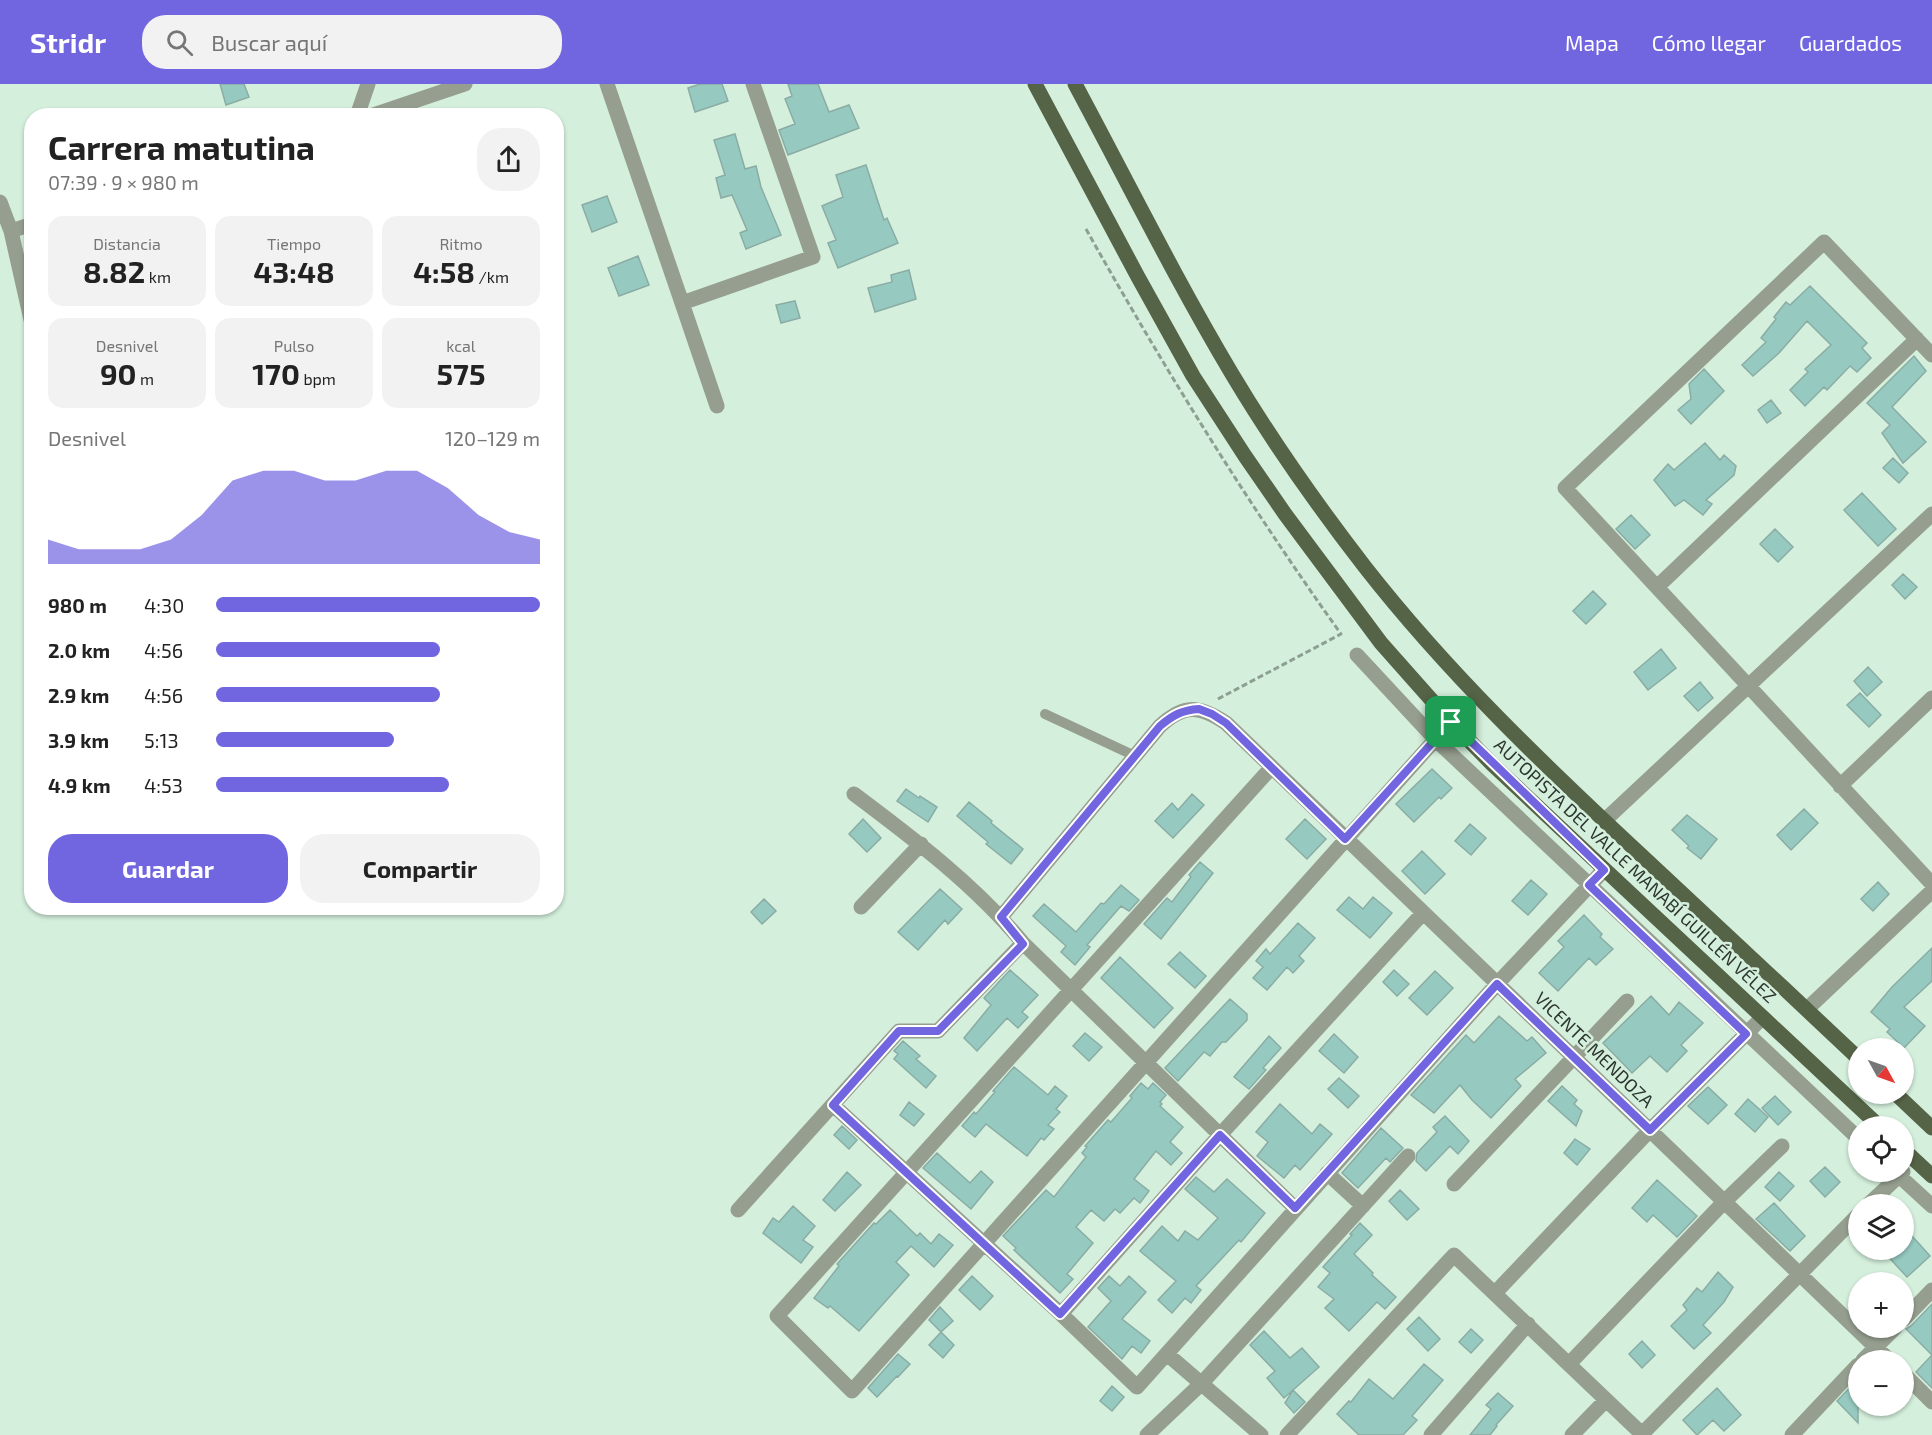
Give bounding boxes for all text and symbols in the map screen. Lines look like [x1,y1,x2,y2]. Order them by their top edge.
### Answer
search box [142,15,562,69]
text: Stridr [30,25,106,59]
icon: search [163,26,196,59]
text: Buscar aquí [211,29,327,55]
text: Mapa [1565,30,1619,55]
text: Cómo llegar [1652,30,1766,55]
text: Guardados [1799,30,1902,55]
text: Carrera matutina [48,127,315,167]
button: share [477,128,540,191]
text: 07:39 · 9 × 980 m [48,170,199,194]
text: Distancia [93,234,161,253]
text: Tiempo [267,234,321,253]
text: Ritmo [439,234,483,253]
text: 8.82 [83,253,145,289]
text: 43:48 [253,253,335,289]
text: 4:58 [413,253,475,289]
text: km [145,267,171,286]
text: /km [475,267,509,286]
text: Desnivel [96,336,158,355]
text: Pulso [274,336,314,355]
text: kcal [446,336,476,355]
text: 90 [100,355,137,391]
text: 170 [252,355,300,391]
text: 575 [437,355,485,391]
text: m [137,369,154,388]
text: bpm [300,369,336,388]
text: Desnivel [48,426,126,450]
text: 120–129 m [445,426,540,450]
text: 980 m [48,593,107,617]
text: 4:30 [144,593,184,617]
text: 2.0 km [48,638,110,662]
text: 4:56 [144,638,183,662]
text: 2.9 km [48,683,109,707]
text: 4:56 [144,683,183,707]
pin [1425,696,1476,747]
icon: arrive [1434,705,1467,738]
text: 3.9 km [48,728,109,752]
text: 5:13 [144,728,179,752]
street label: AUTOPISTA DEL VALLE MANABÍ GUILLÉN VÉLEZ [1490,733,1781,1007]
text: 4.9 km [48,773,111,797]
text: 4:53 [144,773,183,797]
button: Guardar [48,834,288,903]
button: Compartir [300,834,540,903]
street label: VICENTE MENDOZA [1531,987,1659,1112]
north arrow [1848,1038,1914,1104]
map controls [1848,1038,1914,1416]
button: locate [1848,1116,1914,1182]
button: layers [1848,1194,1914,1260]
button: + [1848,1272,1914,1338]
button: − [1848,1350,1914,1416]

